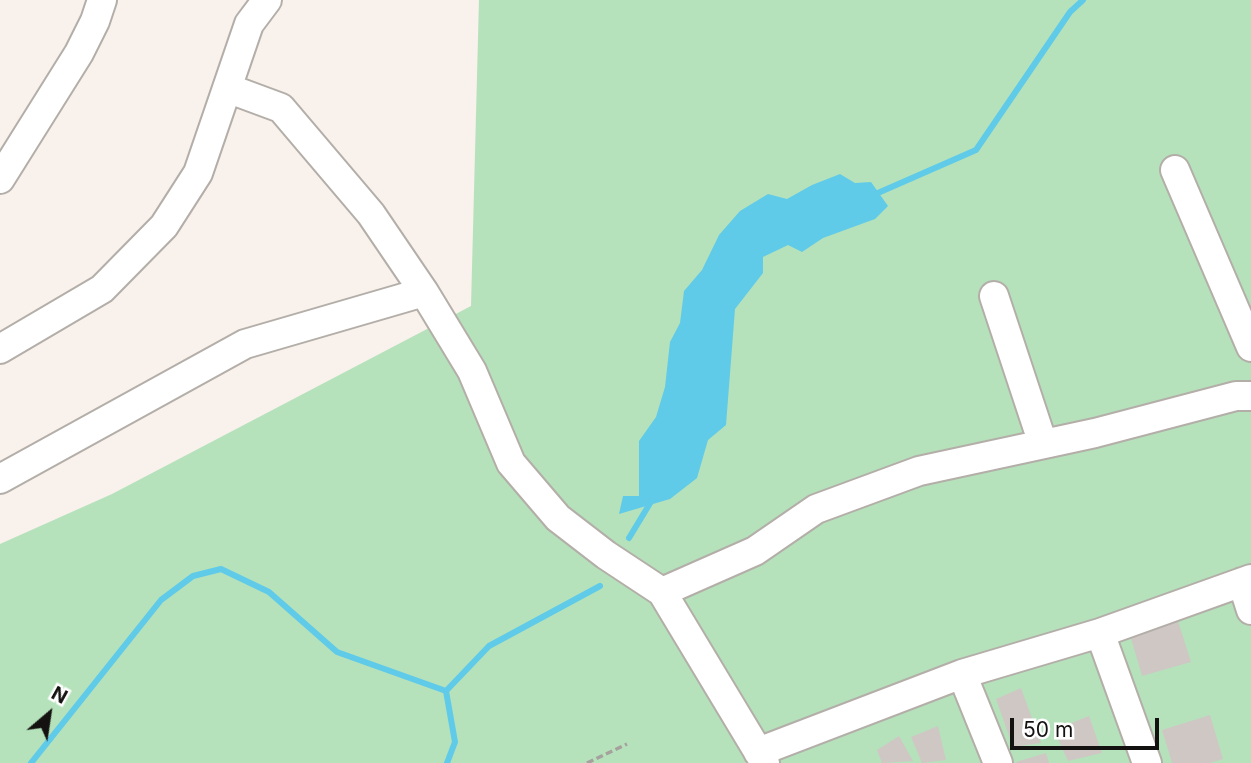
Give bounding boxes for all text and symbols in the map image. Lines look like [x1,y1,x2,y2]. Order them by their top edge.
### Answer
north arrow [14,679,84,749]
text: N [48,682,71,709]
scale bar [1013,704,1162,748]
text: 50 m [1023,717,1073,742]

